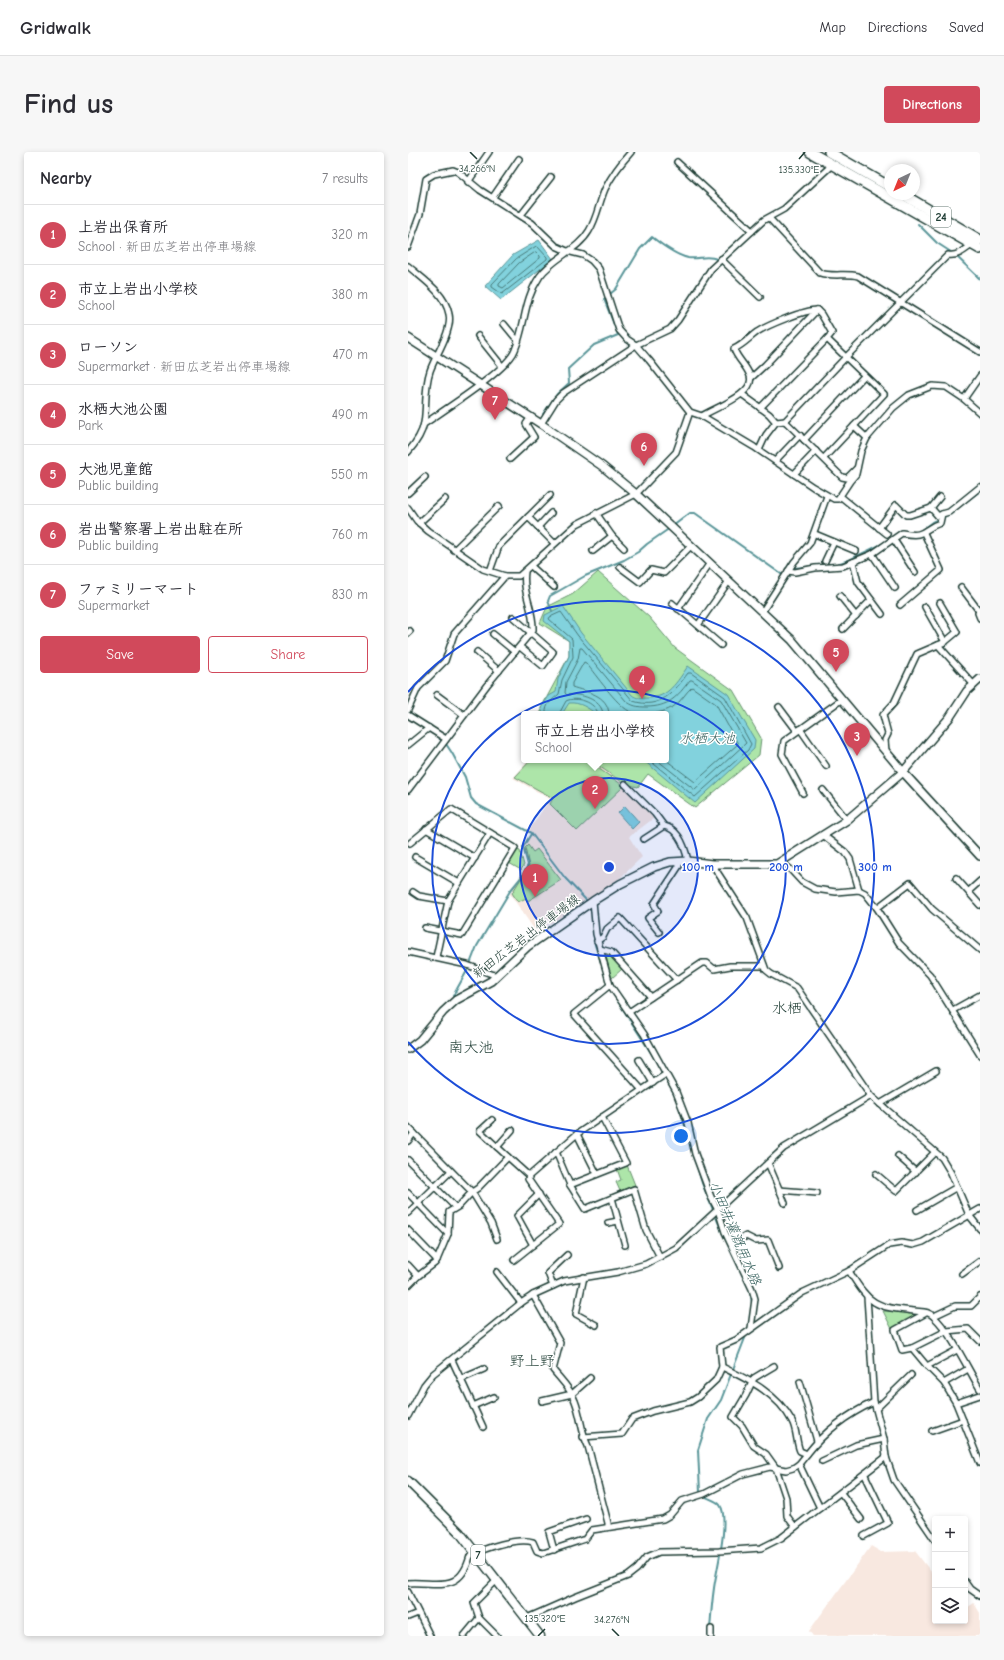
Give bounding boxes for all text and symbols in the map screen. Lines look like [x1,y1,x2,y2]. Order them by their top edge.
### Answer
text: Gridwalk [20,17,91,39]
text: Map [819,19,846,36]
text: Directions [868,19,927,36]
text: Saved [949,19,984,36]
button: Directions [884,86,980,123]
text: Find us [24,88,113,120]
text: 34.266°N [459,163,495,175]
text: 135.330°E [779,164,819,176]
north arrow [884,164,920,200]
text: Nearby [40,169,91,188]
text: 7 results [322,171,368,186]
road number: 24 [931,207,951,227]
text: 上岩出保育所 [78,218,168,236]
text: 1 [50,227,56,242]
text: 320 m [332,227,368,242]
text: School · 新田広芝岩出停車場線 [78,239,256,254]
text: 市立上岩出小学校 [78,280,198,298]
text: 2 [50,287,56,302]
text: 380 m [332,287,368,302]
text: School [78,298,115,313]
text: ローソン [78,338,138,356]
text: 3 [50,347,56,362]
text: 470 m [333,347,368,362]
text: Supermarket · 新田広芝岩出停車場線 [78,359,290,374]
pin: 7 [482,387,508,420]
text: 水栖大池公園 [78,400,168,418]
text: 4 [50,407,56,422]
text: 490 m [332,407,368,422]
text: Park [78,418,103,433]
pin: 6 [631,433,657,466]
text: 大池児童館 [78,460,153,478]
text: 5 [50,467,56,482]
text: 550 m [331,467,368,482]
text: Public building [78,478,159,493]
text: 岩出警察署上岩出駐在所 [78,520,243,538]
text: 6 [50,527,56,542]
text: 760 m [332,527,368,542]
text: Public building [78,538,159,553]
text: ファミリーマート [78,580,199,598]
text: 7 [50,587,56,602]
text: 830 m [332,587,368,602]
text: Supermarket [78,598,149,613]
button: Save [40,636,200,673]
button: Share [208,636,368,673]
pin: 5 [823,639,849,672]
pin: 4 [629,666,655,699]
popup [521,711,669,763]
text: 市立上岩出小学校 [535,722,655,740]
pin: 3 [844,723,870,756]
water label: 水栖大池 [679,730,736,747]
text: School [535,740,572,755]
pin: 2 [582,776,608,809]
centre of rings [602,860,616,874]
text: 100 m [682,860,714,874]
text: 200 m [769,860,803,874]
text: 300 m [858,860,892,874]
pin: 1 [522,864,548,897]
street label: 新田広芝岩出停車場線 [470,890,583,981]
district label: 水栖 [772,999,802,1017]
district label: 南大池 [448,1038,494,1056]
your location [671,1126,691,1146]
water label: 小田井灌漑用水路 [705,1178,765,1289]
district label: 野上野 [509,1352,555,1370]
map controls [932,1516,968,1624]
button: + [932,1516,968,1552]
road number: 7 [471,1545,485,1565]
button: − [932,1552,968,1588]
button: layers [932,1588,968,1624]
text: 135.320°E [525,1613,565,1625]
text: 34.276°N [594,1614,630,1626]

